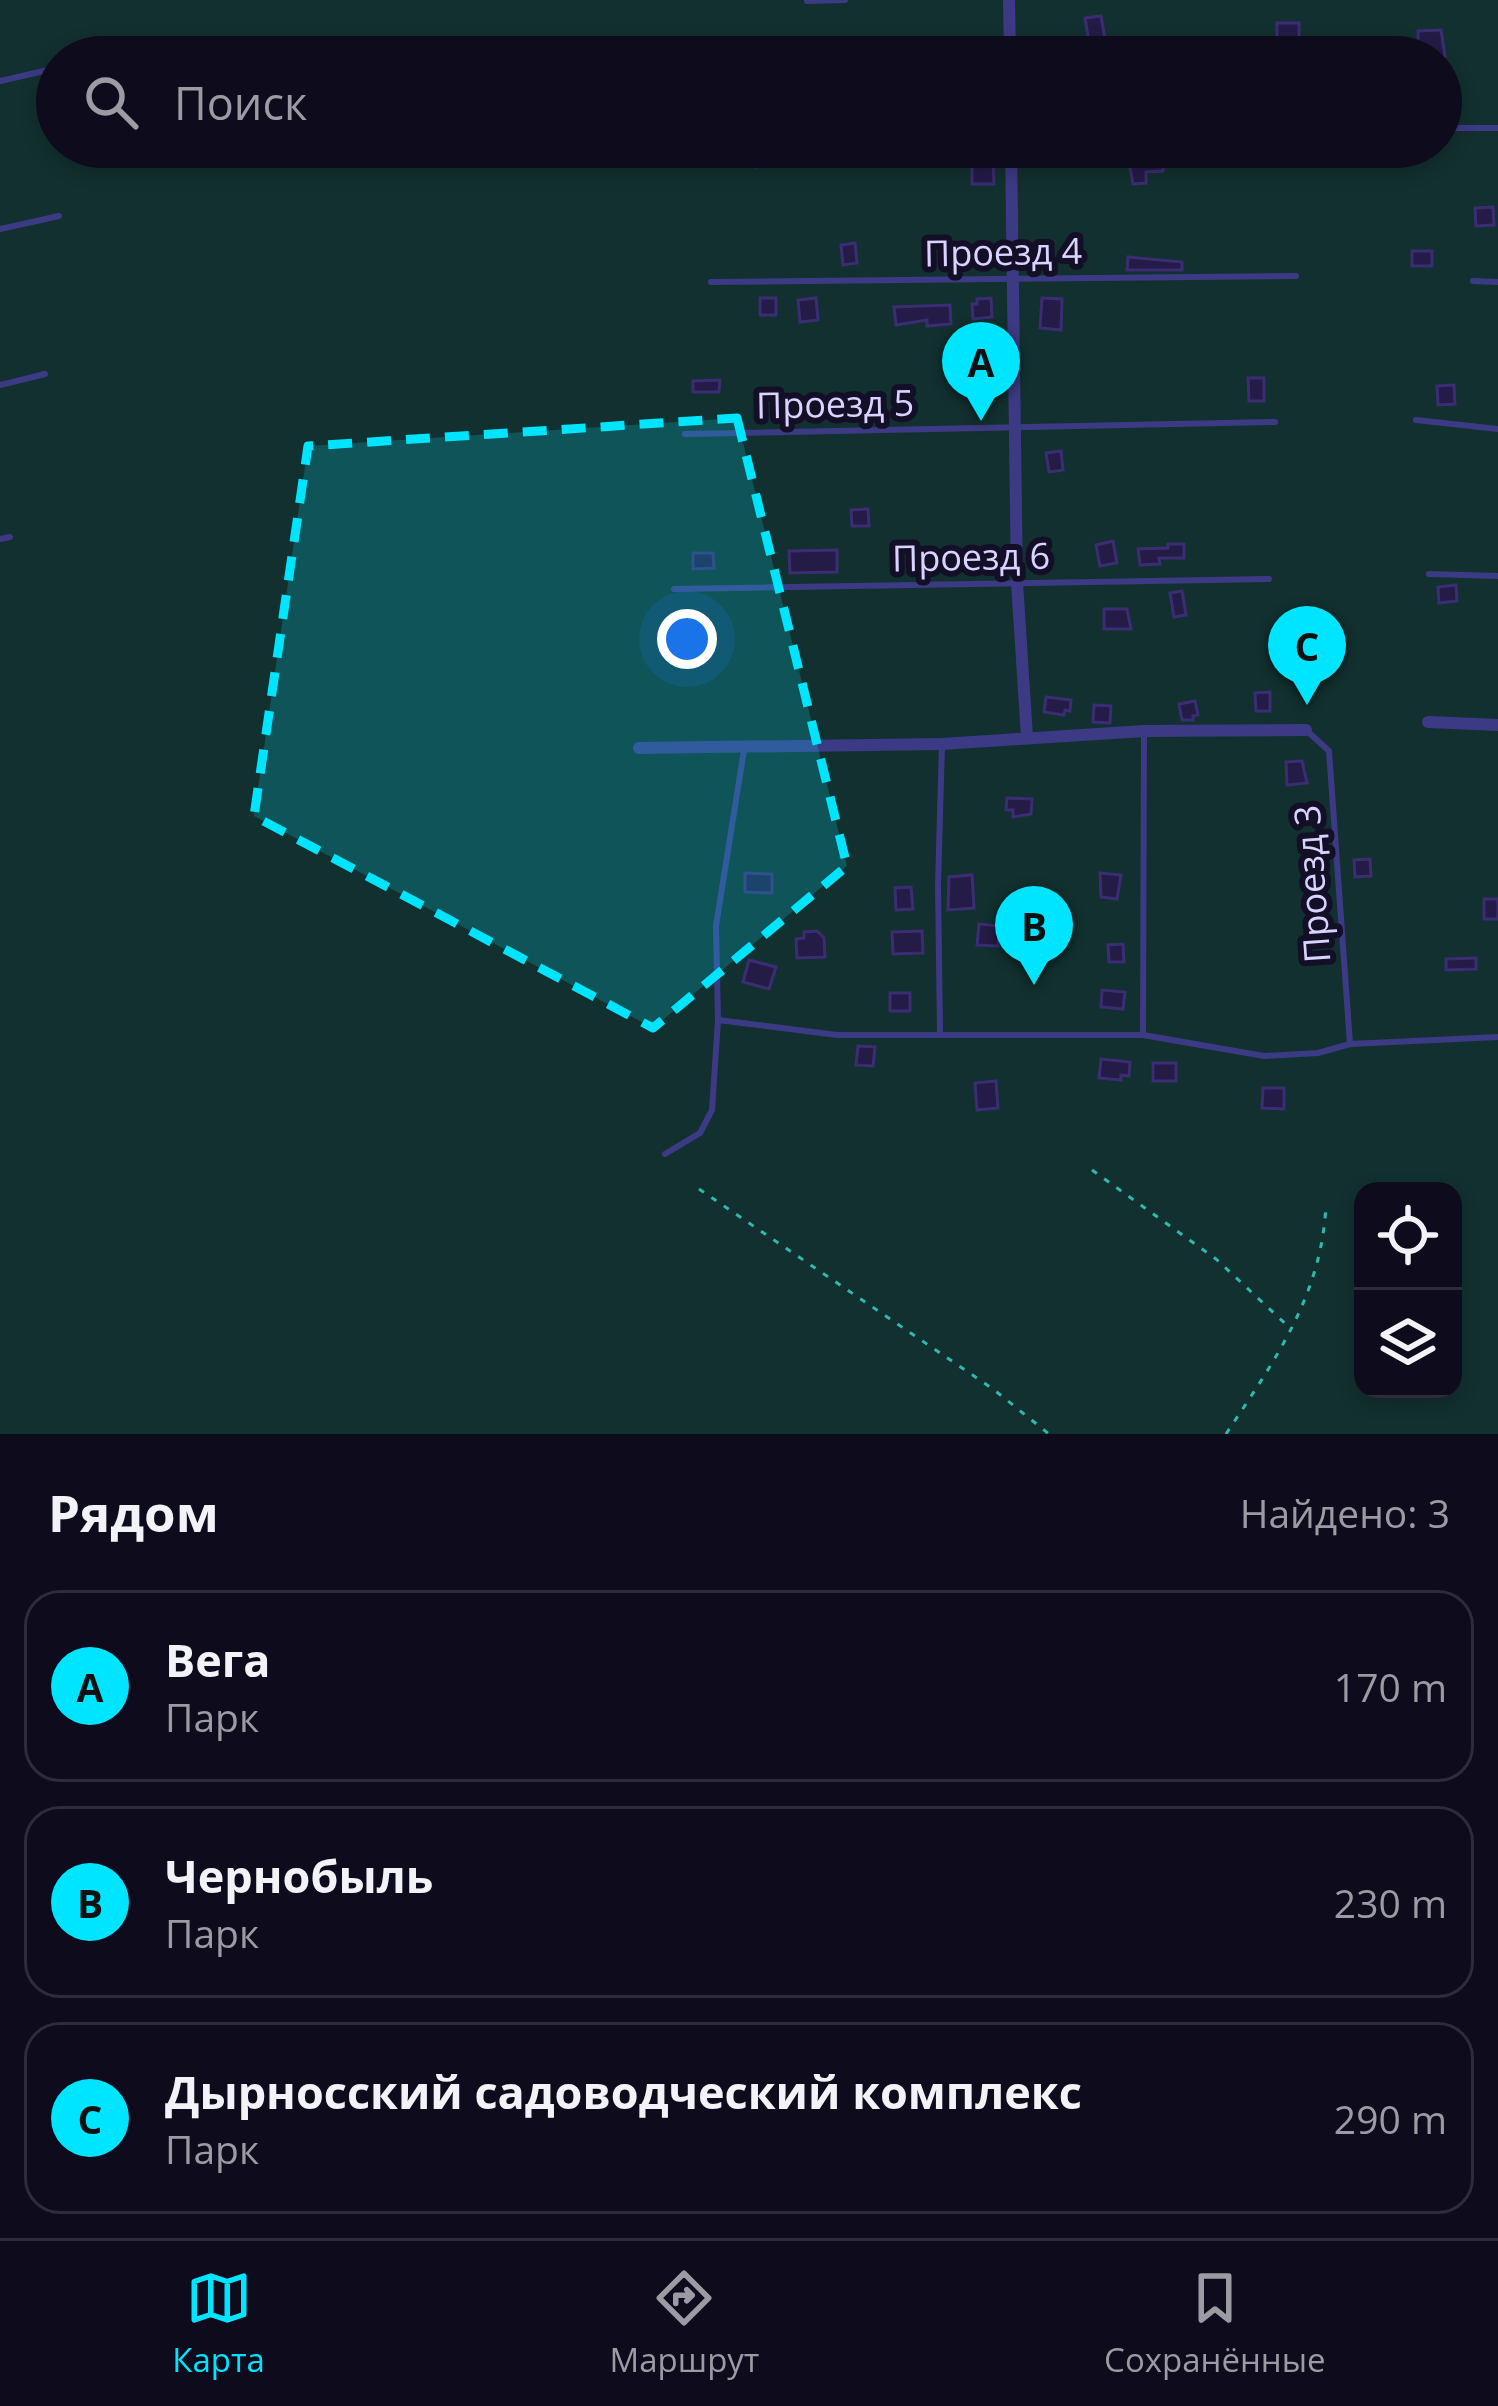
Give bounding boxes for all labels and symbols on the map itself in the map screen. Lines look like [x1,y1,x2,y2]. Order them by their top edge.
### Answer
street label: Проезд 4 [924,226,1082,277]
pin: A [942,322,1020,421]
street label: Проезд 5 [756,378,914,429]
street label: Проезд 6 [892,531,1050,582]
pin: C [1268,606,1346,705]
your location [657,609,717,669]
street label: Проезд 3 [1282,803,1341,965]
pin: B [995,886,1073,985]

